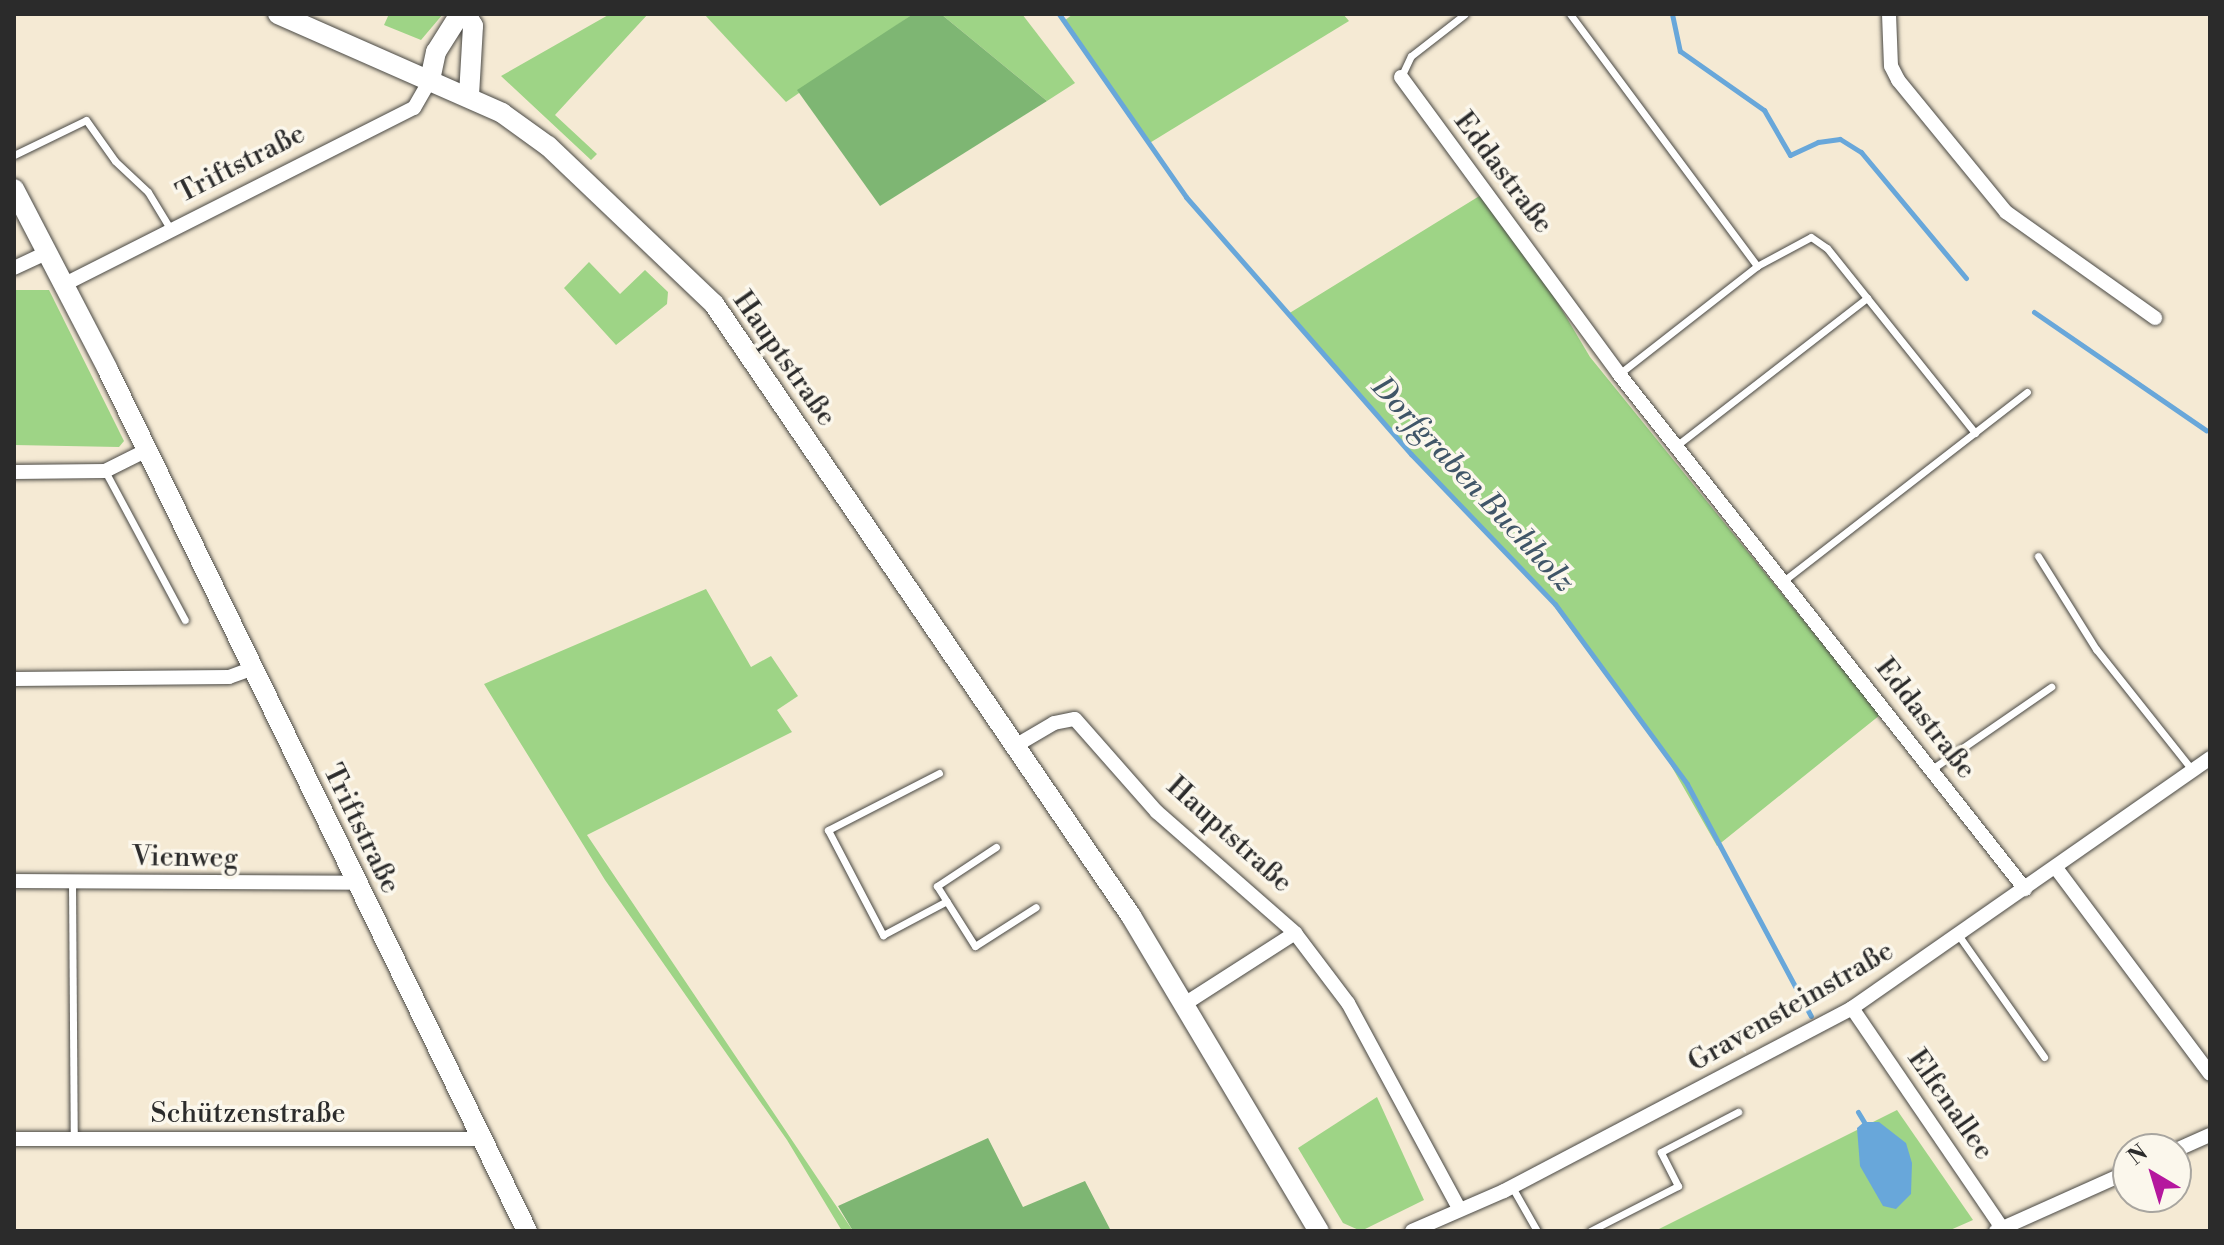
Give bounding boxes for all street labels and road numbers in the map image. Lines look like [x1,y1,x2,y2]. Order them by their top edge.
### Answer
street label: Eddastraße [1446,105,1560,241]
street label: Triftstraße [171,117,311,211]
street label: Hauptstraße [725,285,843,433]
street label: Eddastraße [1868,652,1982,786]
street label: Triftstraße [315,759,407,899]
street label: Hauptstraße [1159,770,1299,900]
street label: Vienweg [132,840,238,876]
street label: Gravensteinstraße [1682,935,1900,1079]
street label: Elfenallee [1900,1043,2000,1167]
street label: Schützenstraße [150,1097,346,1131]

